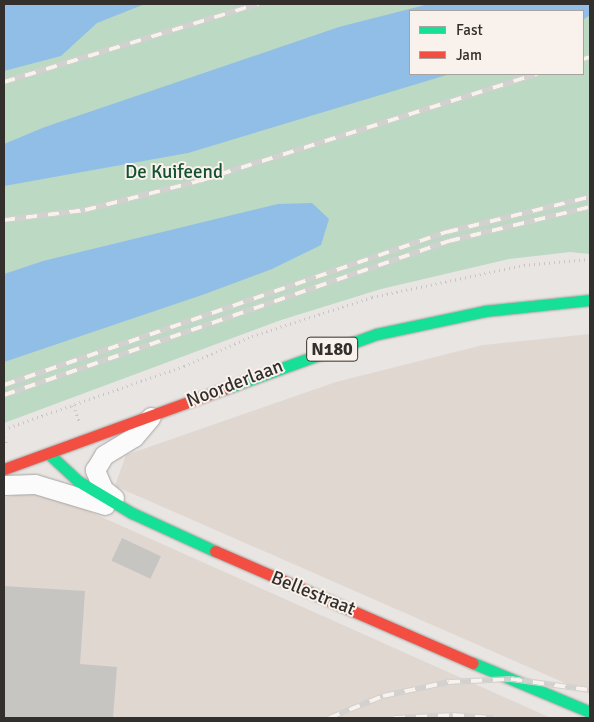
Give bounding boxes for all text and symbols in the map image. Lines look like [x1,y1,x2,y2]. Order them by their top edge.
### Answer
legend [409,10,584,75]
text: Fast [456,21,483,39]
text: Jam [456,46,482,64]
park label: De Kuifeend [125,162,223,184]
road number: N180 [306,334,358,364]
street label: Noorderlaan [184,355,286,413]
street label: Bellestraat [268,567,358,621]

